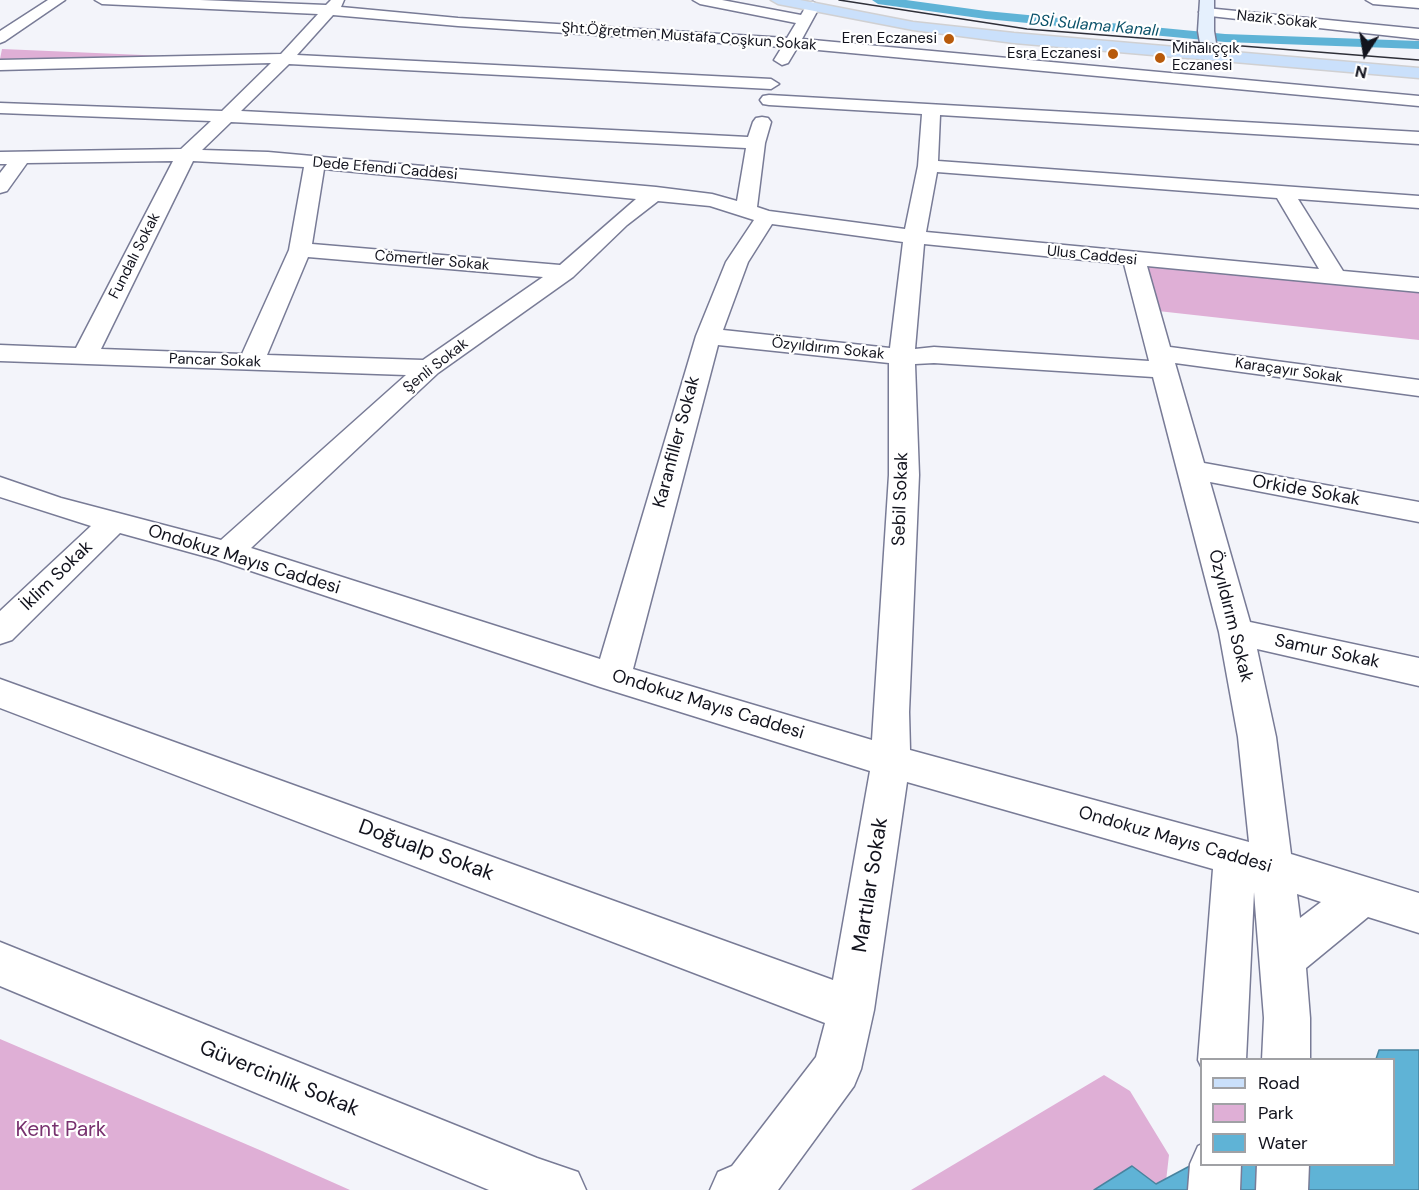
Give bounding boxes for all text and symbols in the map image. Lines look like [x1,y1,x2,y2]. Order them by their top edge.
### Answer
street label: Nazik Sokak [1236,7,1318,33]
water label: DSİ Sulama Kanalı [1028,11,1160,41]
street label: Şht.Öğretmen Mustafa Coşkun Sokak [561,19,817,55]
north arrow [1335,24,1395,84]
place label: Eren Eczanesi [842,30,937,48]
marker: Eren Eczanesi [942,32,956,46]
place label: Mihalıççık Eczanesi [1172,40,1240,75]
place label: Esra Eczanesi [1007,45,1101,63]
marker: Esra Eczanesi [1106,47,1120,61]
marker: Mihalıççık Eczanesi [1153,51,1167,65]
text: N [1353,61,1369,84]
street label: Dede Efendi Caddesi [312,154,458,184]
street label: Fundalı Sokak [106,210,164,302]
street label: Ulus Caddesi [1046,242,1138,270]
street label: Cömertler Sokak [374,247,490,275]
street label: Özyıldırım Sokak [771,334,885,364]
street label: Şenli Sokak [400,335,472,397]
street label: Pancar Sokak [169,350,261,372]
street label: Karaçayır Sokak [1234,355,1344,387]
street label: Karanfiller Sokak [649,374,705,510]
street label: Sebil Sokak [889,452,913,546]
street label: Orkide Sokak [1250,471,1362,511]
street label: Ondokuz Mayıs Caddesi [145,520,343,600]
street label: İklim Sokak [17,536,97,616]
street label: Özyıldırım Sokak [1203,547,1257,685]
street label: Samur Sokak [1272,630,1382,674]
street label: Ondokuz Mayıs Caddesi [609,665,807,745]
street label: Ondokuz Mayıs Caddesi [1076,802,1274,878]
street label: Doğualp Sokak [355,815,497,887]
street label: Martılar Sokak [848,816,894,954]
street label: Güvercinlik Sokak [196,1035,362,1123]
legend [1200,1058,1395,1166]
text: Road [1258,1071,1300,1095]
text: Park [1258,1101,1294,1125]
park label: Kent Park [16,1117,106,1143]
text: Water [1258,1131,1308,1155]

